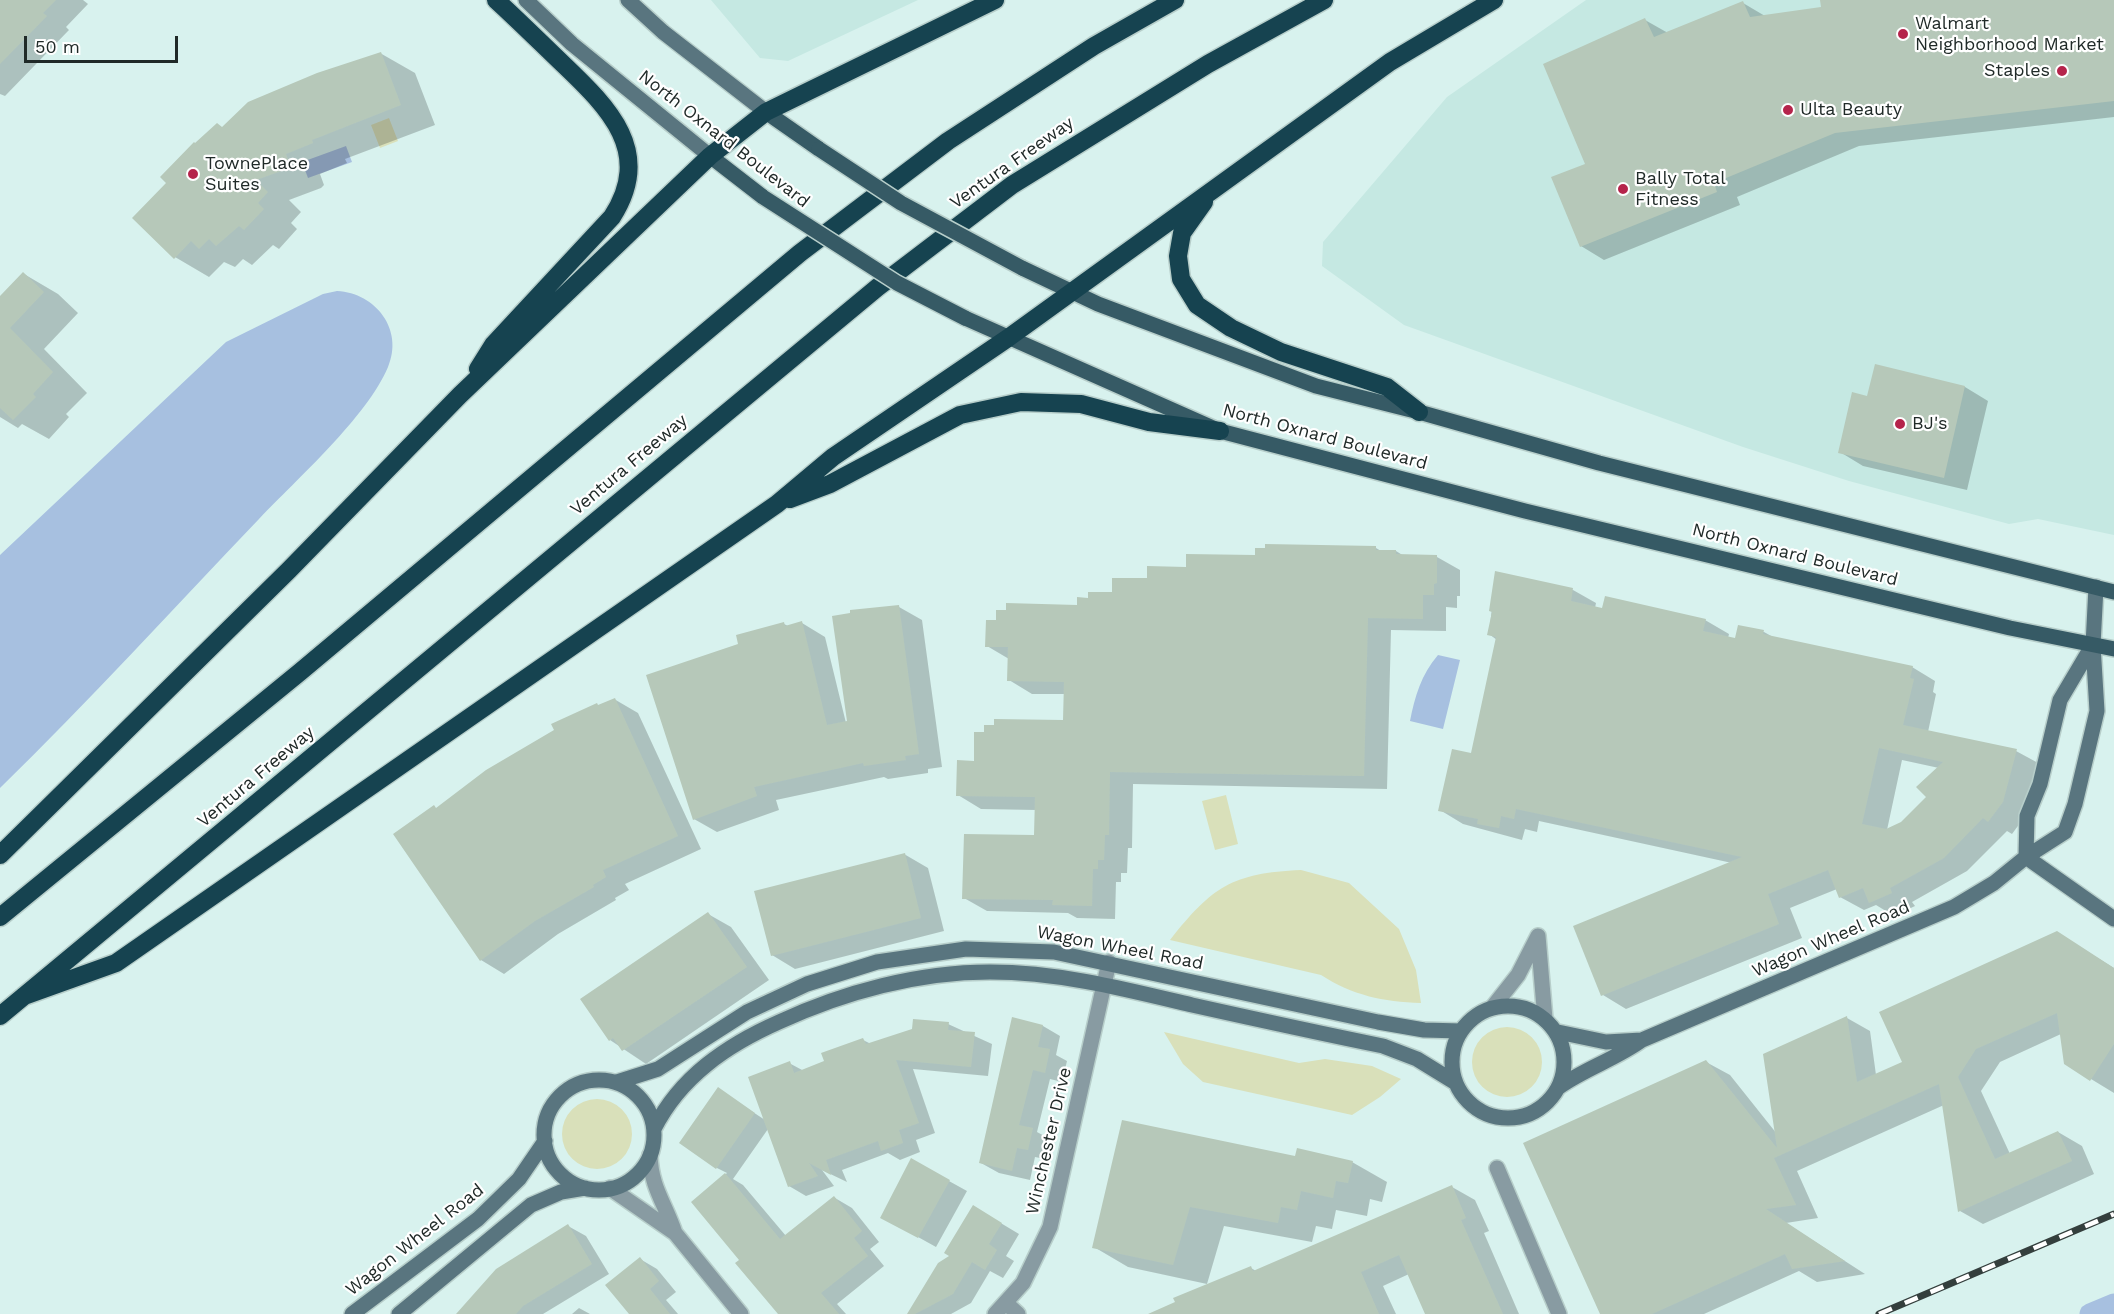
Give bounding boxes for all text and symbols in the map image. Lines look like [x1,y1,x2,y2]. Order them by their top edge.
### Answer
place label: Walmart Neighborhood Market [1915,13,2104,56]
scale bar [27,24,182,62]
marker: Walmart Neighborhood Market [1896,27,1910,41]
text: 50 m [35,36,80,57]
place label: Staples [1984,60,2050,82]
marker: Staples [2055,64,2069,78]
street label: North Oxnard Boulevard [634,66,814,212]
place label: Ulta Beauty [1800,99,1902,121]
marker: Ulta Beauty [1781,103,1795,117]
street label: Ventura Freeway [946,112,1078,214]
place label: TownePlace Suites [205,153,308,195]
marker: TownePlace Suites [186,167,200,181]
place label: Bally Total Fitness [1635,168,1726,210]
marker: Bally Total Fitness [1616,182,1630,196]
street label: North Oxnard Boulevard [1220,399,1430,475]
street label: Ventura Freeway [566,410,692,520]
place label: BJ's [1912,413,1947,435]
marker: BJ's [1893,417,1907,431]
street label: North Oxnard Boulevard [1690,519,1900,591]
street label: Ventura Freeway [193,722,319,832]
street label: Wagon Wheel Road [1749,896,1913,982]
street label: Wagon Wheel Road [1035,921,1205,975]
street label: Winchester Drive [1022,1065,1076,1217]
street label: Wagon Wheel Road [342,1179,488,1301]

